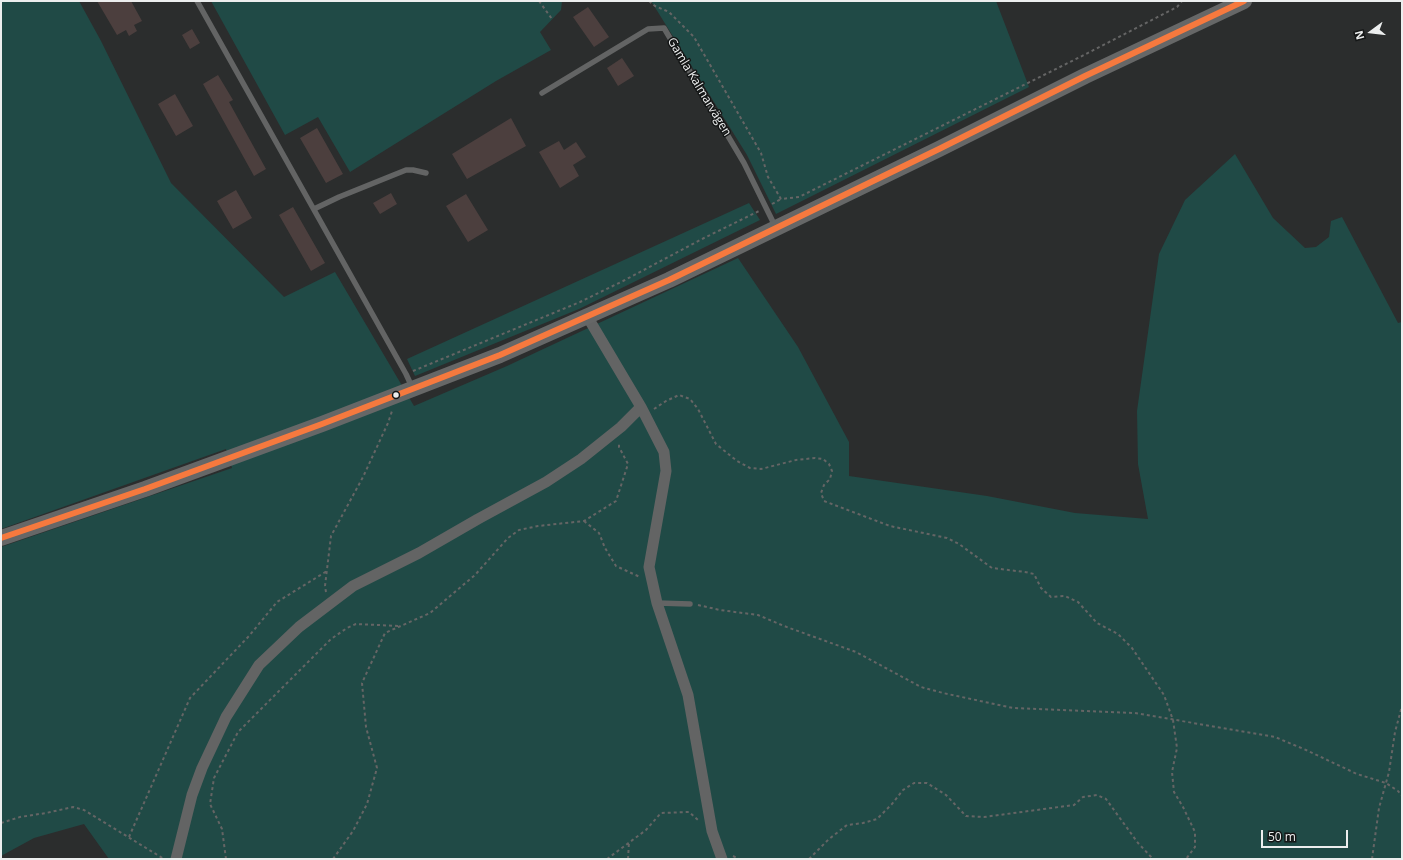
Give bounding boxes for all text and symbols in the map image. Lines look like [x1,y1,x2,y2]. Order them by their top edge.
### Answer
north arrow [1351,12,1391,52]
text: N [1351,29,1367,42]
street label: Gamla Kalmarvägen [664,35,734,139]
unlabelled marker [391,390,401,400]
scale bar [1263,822,1350,848]
text: 50 m [1268,828,1296,845]

